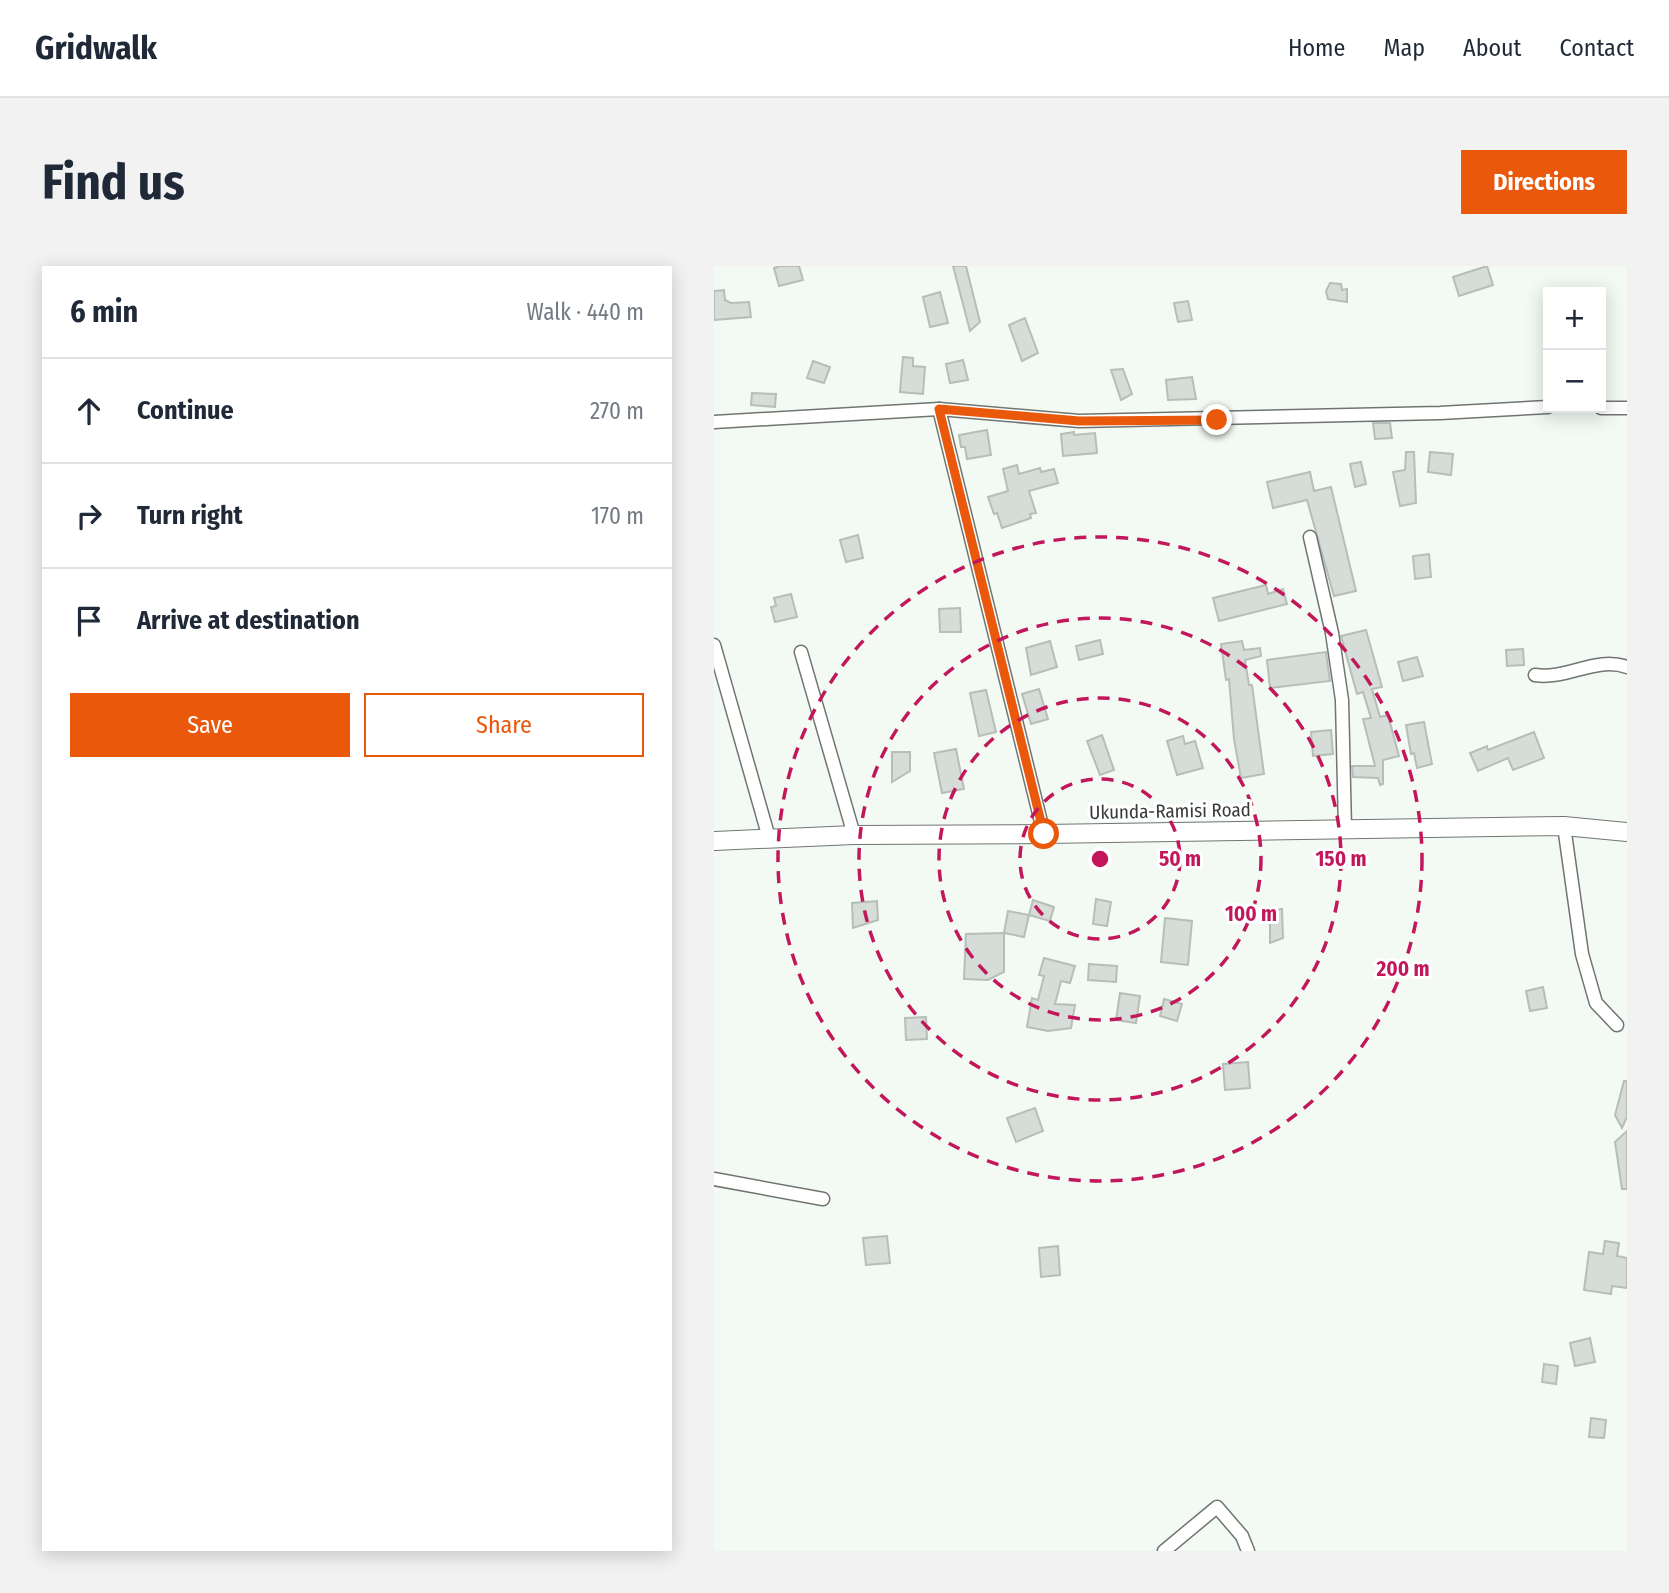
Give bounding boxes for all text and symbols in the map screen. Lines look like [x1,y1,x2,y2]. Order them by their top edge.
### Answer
text: Gridwalk [35,28,157,68]
text: Home [1288,34,1345,62]
text: Map [1383,34,1425,62]
text: About [1463,34,1521,62]
text: Contact [1559,34,1634,62]
button: Directions [1461,150,1627,214]
text: Find us [42,153,185,212]
map controls [1543,287,1606,413]
button: + [1543,287,1606,350]
text: 6 min [70,294,138,330]
text: Walk · 440 m [527,298,644,326]
button: − [1543,350,1606,413]
icon: ahead [70,392,108,430]
text: Continue [137,395,234,426]
text: 270 m [590,397,644,425]
route end [1201,404,1232,435]
icon: right [70,497,108,535]
text: Turn right [137,500,243,531]
text: 170 m [591,502,644,530]
icon: arrive [70,602,108,640]
text: Arrive at destination [137,605,360,636]
button: Save [70,693,350,757]
button: Share [364,693,644,757]
street label: Ukunda-Ramisi Road [1089,798,1251,824]
route start [1028,818,1059,849]
text: 50 m [1159,846,1201,872]
text: 150 m [1315,846,1367,872]
centre of rings [1088,847,1112,871]
text: 100 m [1225,901,1277,927]
text: 200 m [1375,956,1430,982]

